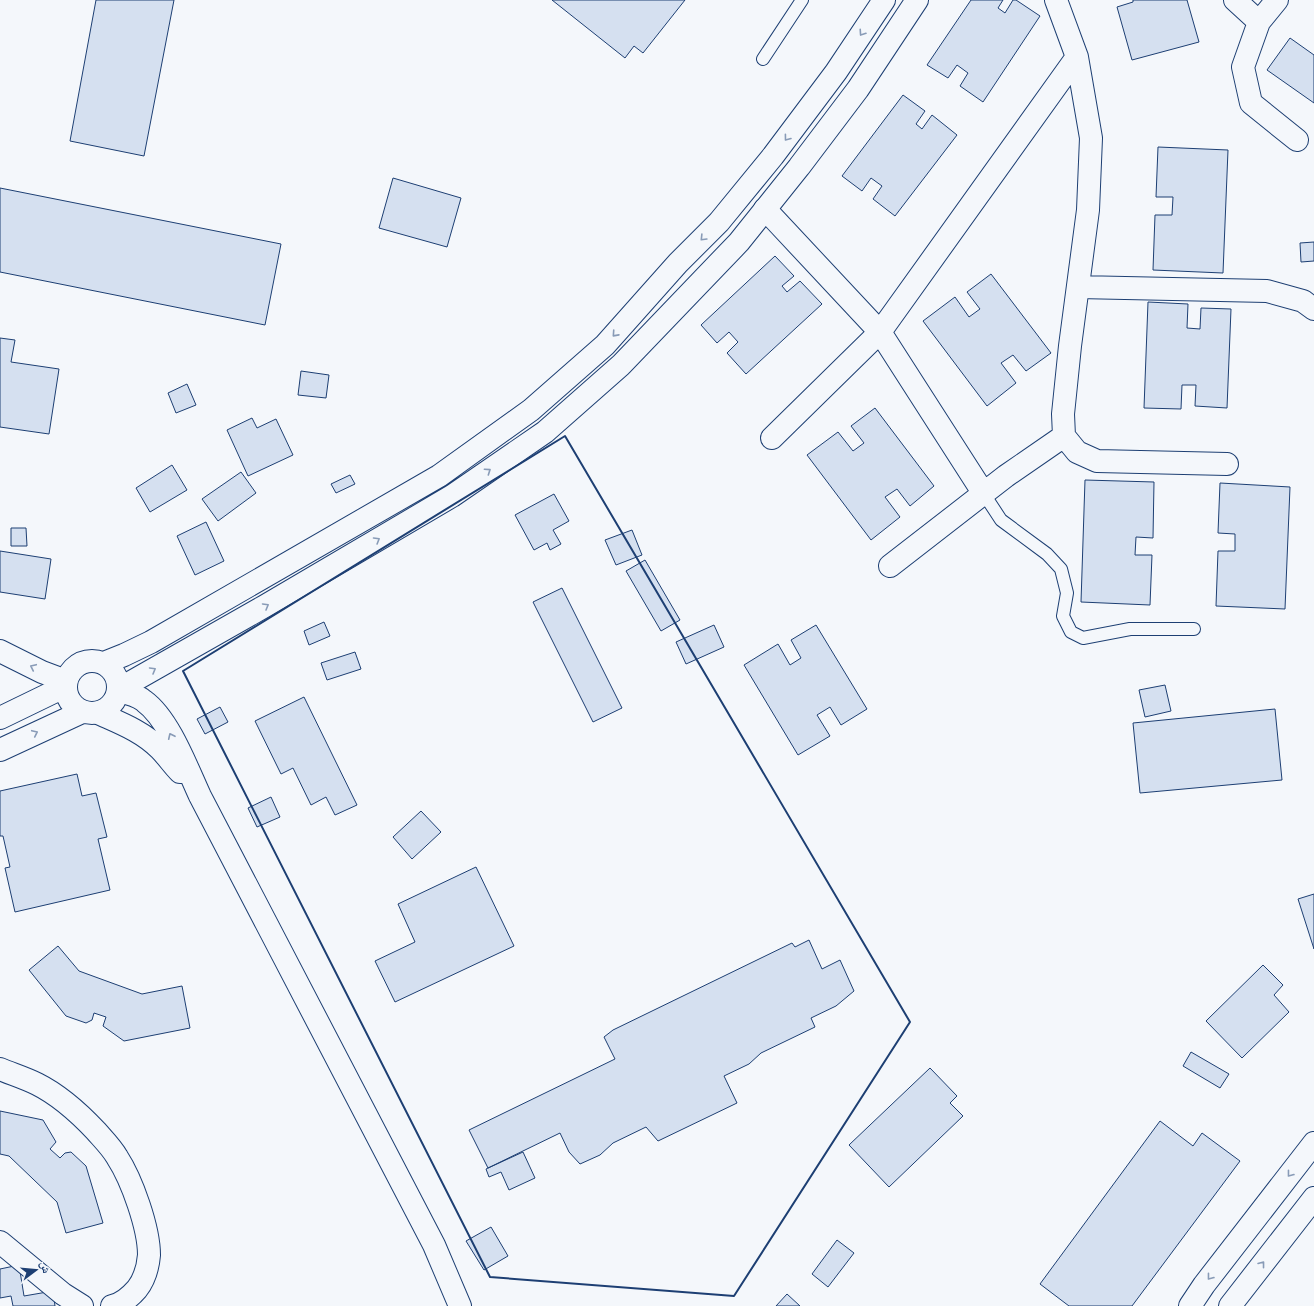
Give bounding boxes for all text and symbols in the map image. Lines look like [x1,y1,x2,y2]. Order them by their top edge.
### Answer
one-way arrow [860,28,867,35]
one-way arrow [784,134,791,141]
one-way arrow [700,233,708,241]
one-way arrow [613,329,620,337]
one-way arrow [484,468,491,476]
one-way arrow [373,537,380,544]
one-way arrow [262,603,269,610]
one-way arrow [29,664,36,672]
one-way arrow [148,668,156,675]
one-way arrow [31,730,39,738]
one-way arrow [168,732,176,740]
one-way arrow [1288,1170,1295,1177]
north arrow [16,1250,56,1290]
text: ش [36,1260,54,1275]
one-way arrow [1257,1261,1264,1268]
one-way arrow [1208,1272,1215,1279]

